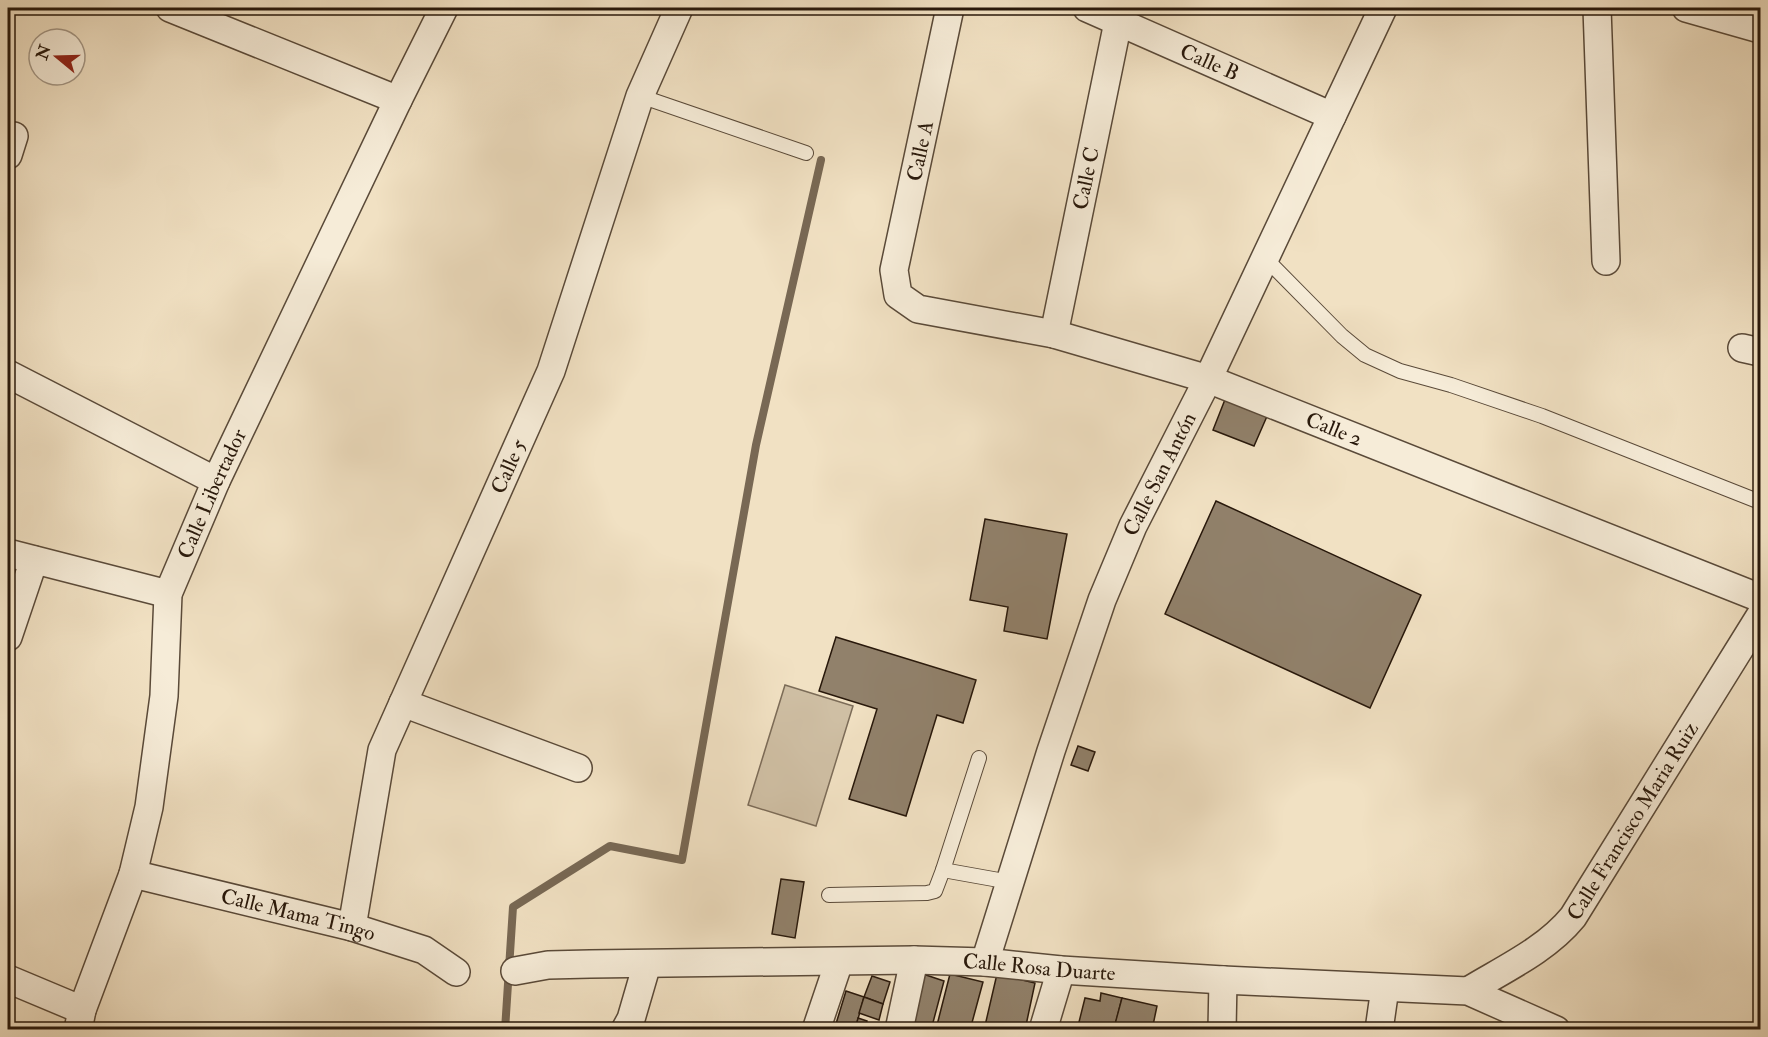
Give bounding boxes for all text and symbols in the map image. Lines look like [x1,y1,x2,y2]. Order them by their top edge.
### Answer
north arrow [27,27,87,87]
street label: Calle B [1176,38,1243,87]
text: N [32,42,56,63]
street label: Calle A [901,118,940,184]
street label: Calle C [1067,145,1106,212]
street label: Calle 2 [1302,406,1366,453]
street label: Calle San Antón [1117,408,1203,540]
street label: Calle Libertador [172,425,253,563]
street label: Calle 5 [485,434,533,498]
street label: Calle Francisco Maria Ruiz [1561,717,1705,926]
street label: Calle Mama Tingo [218,883,379,948]
street label: Calle Rosa Duarte [962,948,1116,987]

